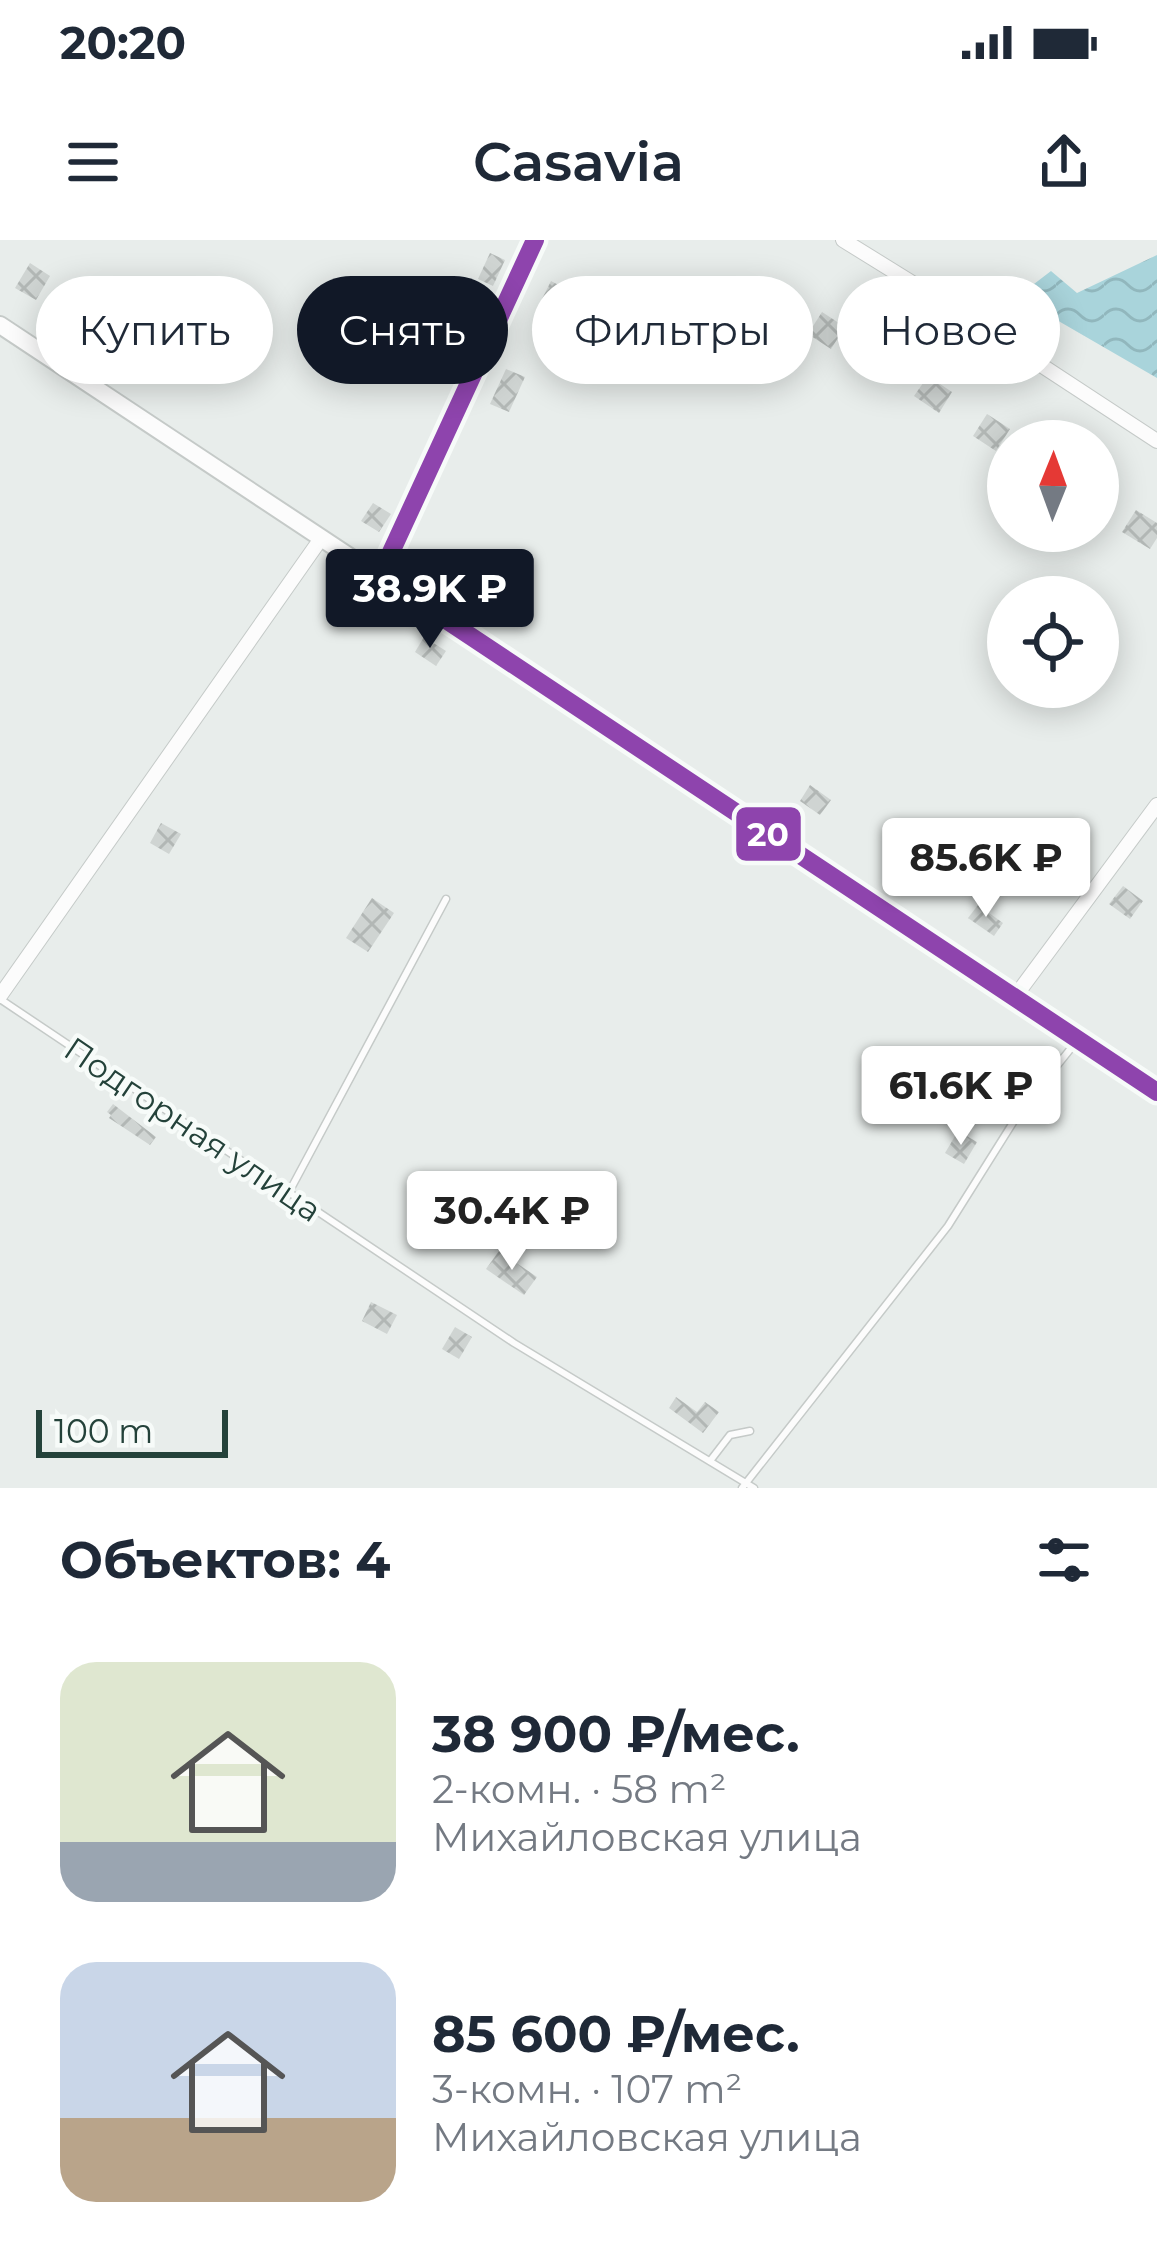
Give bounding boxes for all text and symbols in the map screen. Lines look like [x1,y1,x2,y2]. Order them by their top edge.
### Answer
text: 20:20 [60,15,186,70]
icon: menu [60,129,126,195]
text: Casavia [473,129,684,195]
icon: share [1031,129,1097,195]
chip: Купить [36,276,273,384]
chip: Снять [297,276,508,384]
chip: Фильтры [532,276,813,384]
chip: Новое [837,276,1060,384]
north arrow [987,420,1119,552]
map controls [987,420,1119,708]
pin: 38.9K ₽ [319,549,541,651]
text: 38.9K ₽ [353,564,507,612]
button: locate [987,576,1119,708]
line badge: 20 [734,805,803,863]
text: 20 [747,814,789,854]
pin: 85.6K ₽ [875,818,1097,920]
text: 85.6K ₽ [909,833,1063,881]
street label: Подгорная улица [57,1028,329,1230]
pin: 61.6K ₽ [850,1046,1072,1148]
text: 61.6K ₽ [889,1061,1033,1109]
pin: 30.4K ₽ [401,1171,623,1273]
text: 30.4K ₽ [434,1186,590,1234]
scale bar [36,1404,228,1457]
text: 100 m [54,1411,153,1451]
icon: filters [1031,1527,1097,1593]
text: Объектов: 4 [60,1529,391,1591]
text: 38 900 ₽/мес. [432,1703,800,1765]
icon: home [156,1710,300,1854]
text: 2-комн. · 58 m² [432,1765,727,1813]
text: Михайловская улица [432,1813,862,1861]
text: 85 600 ₽/мес. [432,2003,800,2065]
icon: home [156,2010,300,2154]
text: 3-комн. · 107 m² [432,2065,742,2113]
text: Михайловская улица [432,2113,862,2161]

